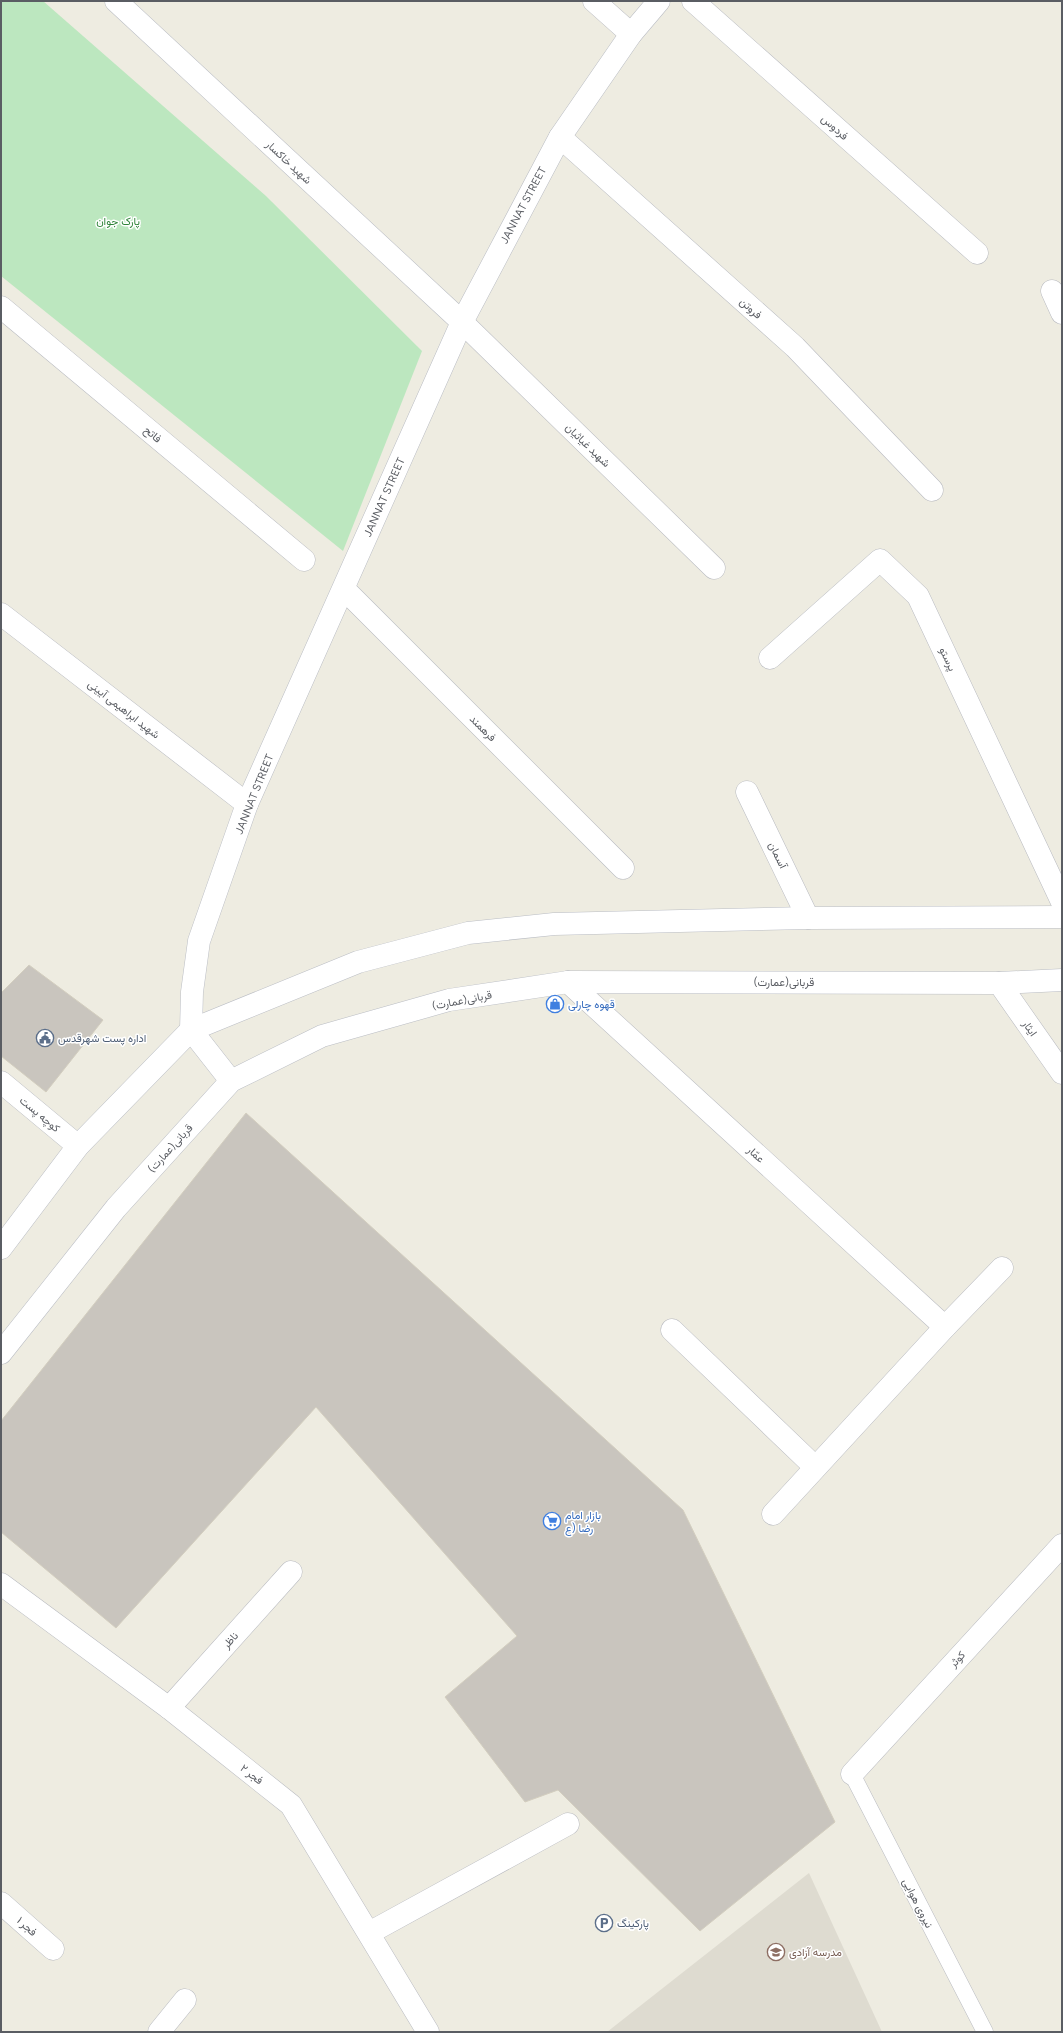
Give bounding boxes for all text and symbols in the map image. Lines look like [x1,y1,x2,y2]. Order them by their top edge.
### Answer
street label: فردوس [819,112,851,143]
street label: شهید خاکسار [262,137,314,187]
street label: JANNAT STREET [498,165,549,246]
park label: پارک جوان [96,215,140,229]
street label: فروتن [737,295,764,322]
street label: شهید غیاثیان [563,421,613,470]
street label: فاتح [141,423,164,446]
street label: JANNAT STREET [361,456,408,539]
street label: پرستو [936,645,959,674]
street label: شهید ابراهیمی آیینی [85,677,163,742]
street label: فرهمند [467,712,499,744]
street label: JANNAT STREET [233,752,276,836]
street label: آسمان [766,840,790,872]
street label: (عمارت)قربانی [754,976,814,989]
street label: (عمارت)قربانی [431,988,493,1013]
shop icon: قهوه چارلی [545,994,565,1014]
place label: قهوه چارلی [568,998,615,1012]
street label: ایثار [1019,1017,1040,1039]
public building icon: اداره پست شهرقدس [35,1028,55,1048]
place label: اداره پست شهرقدس [58,1032,146,1046]
street label: کوچه پست [16,1094,63,1136]
street label: (عمارت)قربانی [145,1121,195,1175]
street label: عمّار [744,1143,767,1166]
place label: بازار امام رضا (ع [565,1509,601,1536]
supermarket icon: بازار امام رضا (ع [542,1511,562,1531]
street label: ناظر [219,1630,241,1652]
street label: کوثر [946,1648,968,1671]
street label: فجر ۲ [238,1761,266,1787]
street label: نیروی هوایی [899,1876,936,1930]
parking icon: پارکینگ [594,1913,614,1933]
street label: فجر ۱ [14,1914,39,1939]
place label: پارکینگ [617,1917,649,1931]
school or university icon: مدرسه آزادی [766,1942,786,1962]
place label: مدرسه آزادی [789,1946,842,1959]

